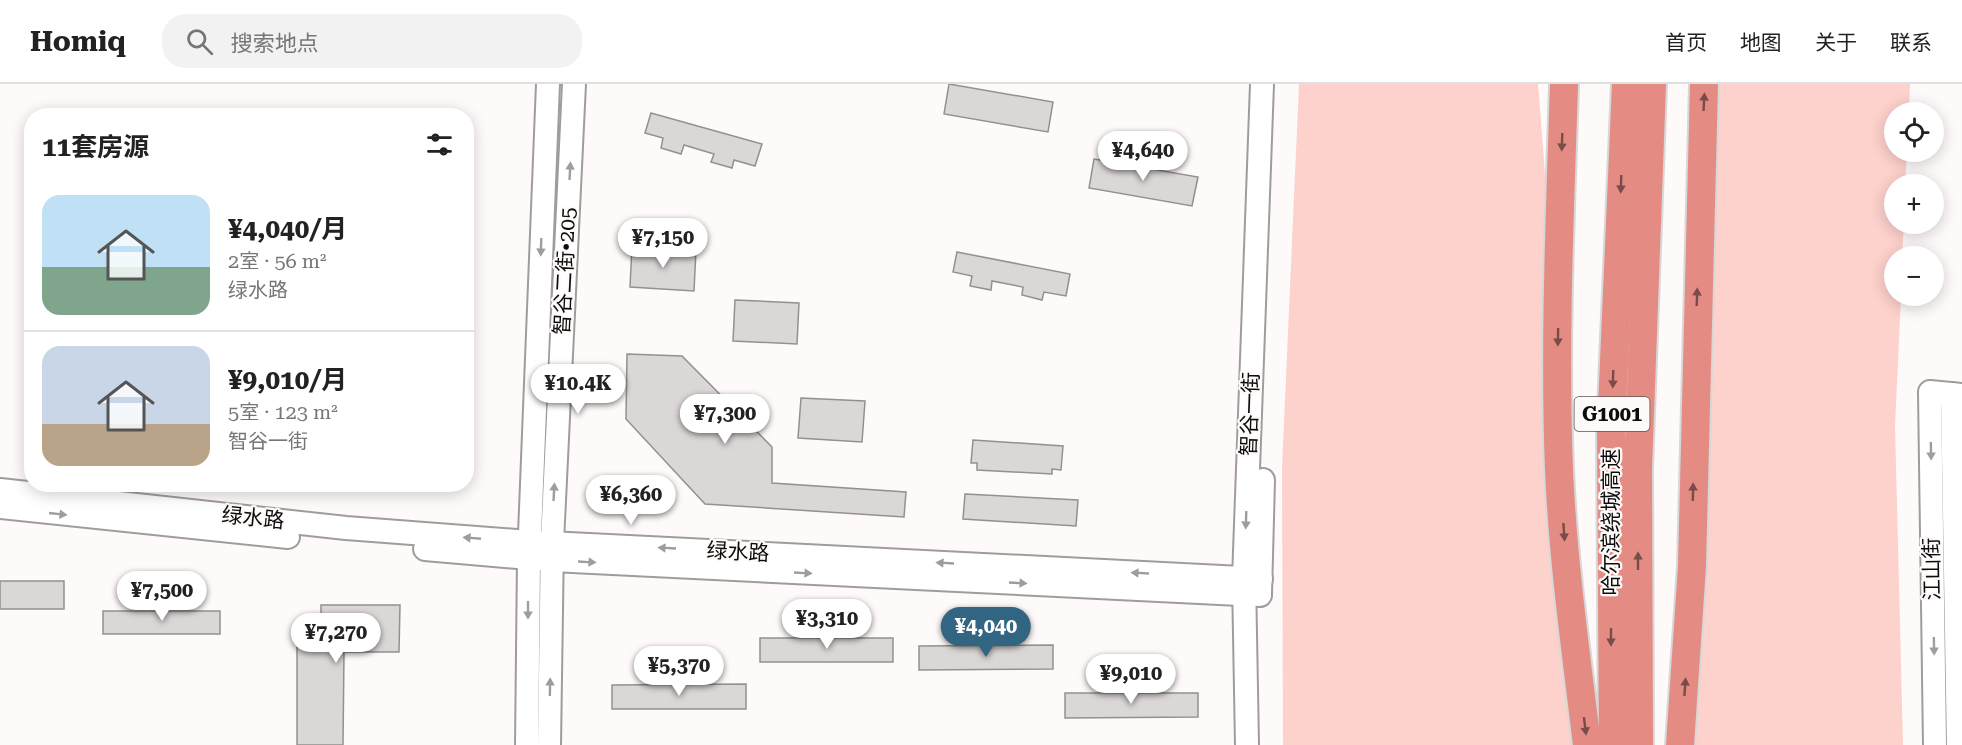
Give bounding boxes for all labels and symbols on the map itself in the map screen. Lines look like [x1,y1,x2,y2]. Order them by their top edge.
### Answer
one-way arrow [1699,93,1708,112]
pin: ¥4,640 [1094,131,1192,182]
one-way arrow [1557,133,1567,152]
one-way arrow [565,161,574,180]
one-way arrow [1617,175,1626,194]
street label: 智谷二街•205 [550,206,580,336]
pin: ¥7,150 [614,218,712,269]
one-way arrow [537,238,546,257]
one-way arrow [1693,287,1702,306]
one-way arrow [1553,328,1562,347]
pin: ¥10.4K [529,364,627,415]
one-way arrow [1609,370,1618,389]
street label: 智谷一街 [1237,372,1263,456]
pin: ¥7,300 [676,394,774,445]
road number: G1001 [1574,397,1650,431]
one-way arrow [1926,441,1935,460]
street label: 哈尔滨绕城高速 [1599,449,1623,596]
pin: ¥6,360 [582,475,680,526]
one-way arrow [550,482,559,501]
one-way arrow [1688,482,1698,501]
street label: 绿水路 [220,503,286,533]
one-way arrow [49,509,68,519]
one-way arrow [1242,511,1251,530]
one-way arrow [1559,523,1568,542]
one-way arrow [462,533,481,543]
street label: 江山街 [1919,537,1945,601]
street label: 绿水路 [706,538,770,566]
one-way arrow [657,544,676,553]
one-way arrow [1633,551,1643,570]
one-way arrow [577,558,596,567]
one-way arrow [936,558,955,567]
one-way arrow [793,568,812,577]
one-way arrow [1130,569,1149,578]
pin: ¥7,500 [113,571,211,622]
one-way arrow [1009,579,1028,588]
pin: ¥3,310 [778,599,876,650]
one-way arrow [523,601,533,620]
pin: ¥4,040 [937,607,1035,658]
pin: ¥7,270 [287,613,385,664]
one-way arrow [1606,628,1616,647]
one-way arrow [1929,636,1938,655]
pin: ¥5,370 [630,646,728,697]
pin: ¥9,010 [1082,654,1180,705]
one-way arrow [545,677,554,696]
one-way arrow [1680,677,1690,696]
one-way arrow [1580,717,1590,736]

